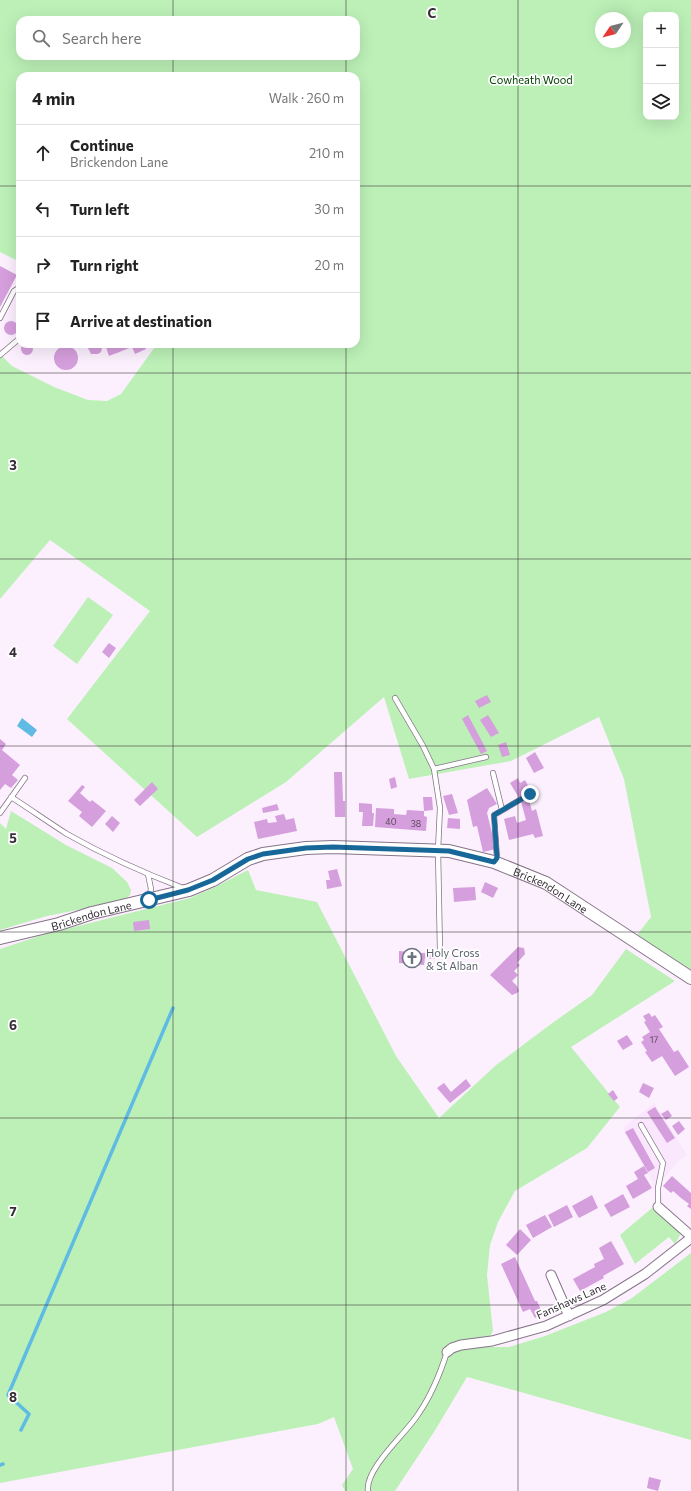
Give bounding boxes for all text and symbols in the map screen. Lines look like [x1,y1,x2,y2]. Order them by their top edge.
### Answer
text: C [428,5,437,21]
north arrow [595,12,631,48]
map controls [643,12,679,120]
button: + [643,12,679,48]
search box [16,16,360,60]
icon: search [30,27,52,49]
text: Search here [62,29,141,47]
button: − [643,48,679,84]
park label: Cowheath Wood [489,73,573,86]
button: layers [643,84,679,120]
text: 4 min [32,88,75,109]
text: Walk · 260 m [269,90,344,106]
text: Continue [70,136,134,154]
icon: ahead [32,142,54,164]
text: 210 m [309,145,344,161]
text: Brickendon Lane [70,154,168,170]
icon: left [32,198,54,220]
text: Turn left [70,200,129,218]
text: 30 m [314,201,344,217]
icon: right [32,254,54,276]
text: Turn right [70,256,139,274]
text: 20 m [315,257,344,273]
icon: arrive [32,310,54,332]
text: Arrive at destination [70,312,212,330]
text: 3 [9,457,17,473]
text: 4 [9,644,17,660]
route end [521,785,539,803]
house number: 40 [385,816,397,827]
house number: 38 [411,818,421,829]
text: 5 [9,830,17,846]
street label: Brickendon Lane [512,864,591,915]
route start [140,891,158,909]
street label: Brickendon Lane [49,897,133,932]
place label: Holy Cross & St Alban [426,946,480,972]
church icon: Holy Cross & St Alban [401,947,423,969]
text: 6 [9,1017,17,1033]
house number: 17 [650,1034,659,1045]
text: 7 [9,1203,17,1219]
street label: Fanshaws Lane [534,1279,608,1321]
text: 8 [9,1389,17,1405]

